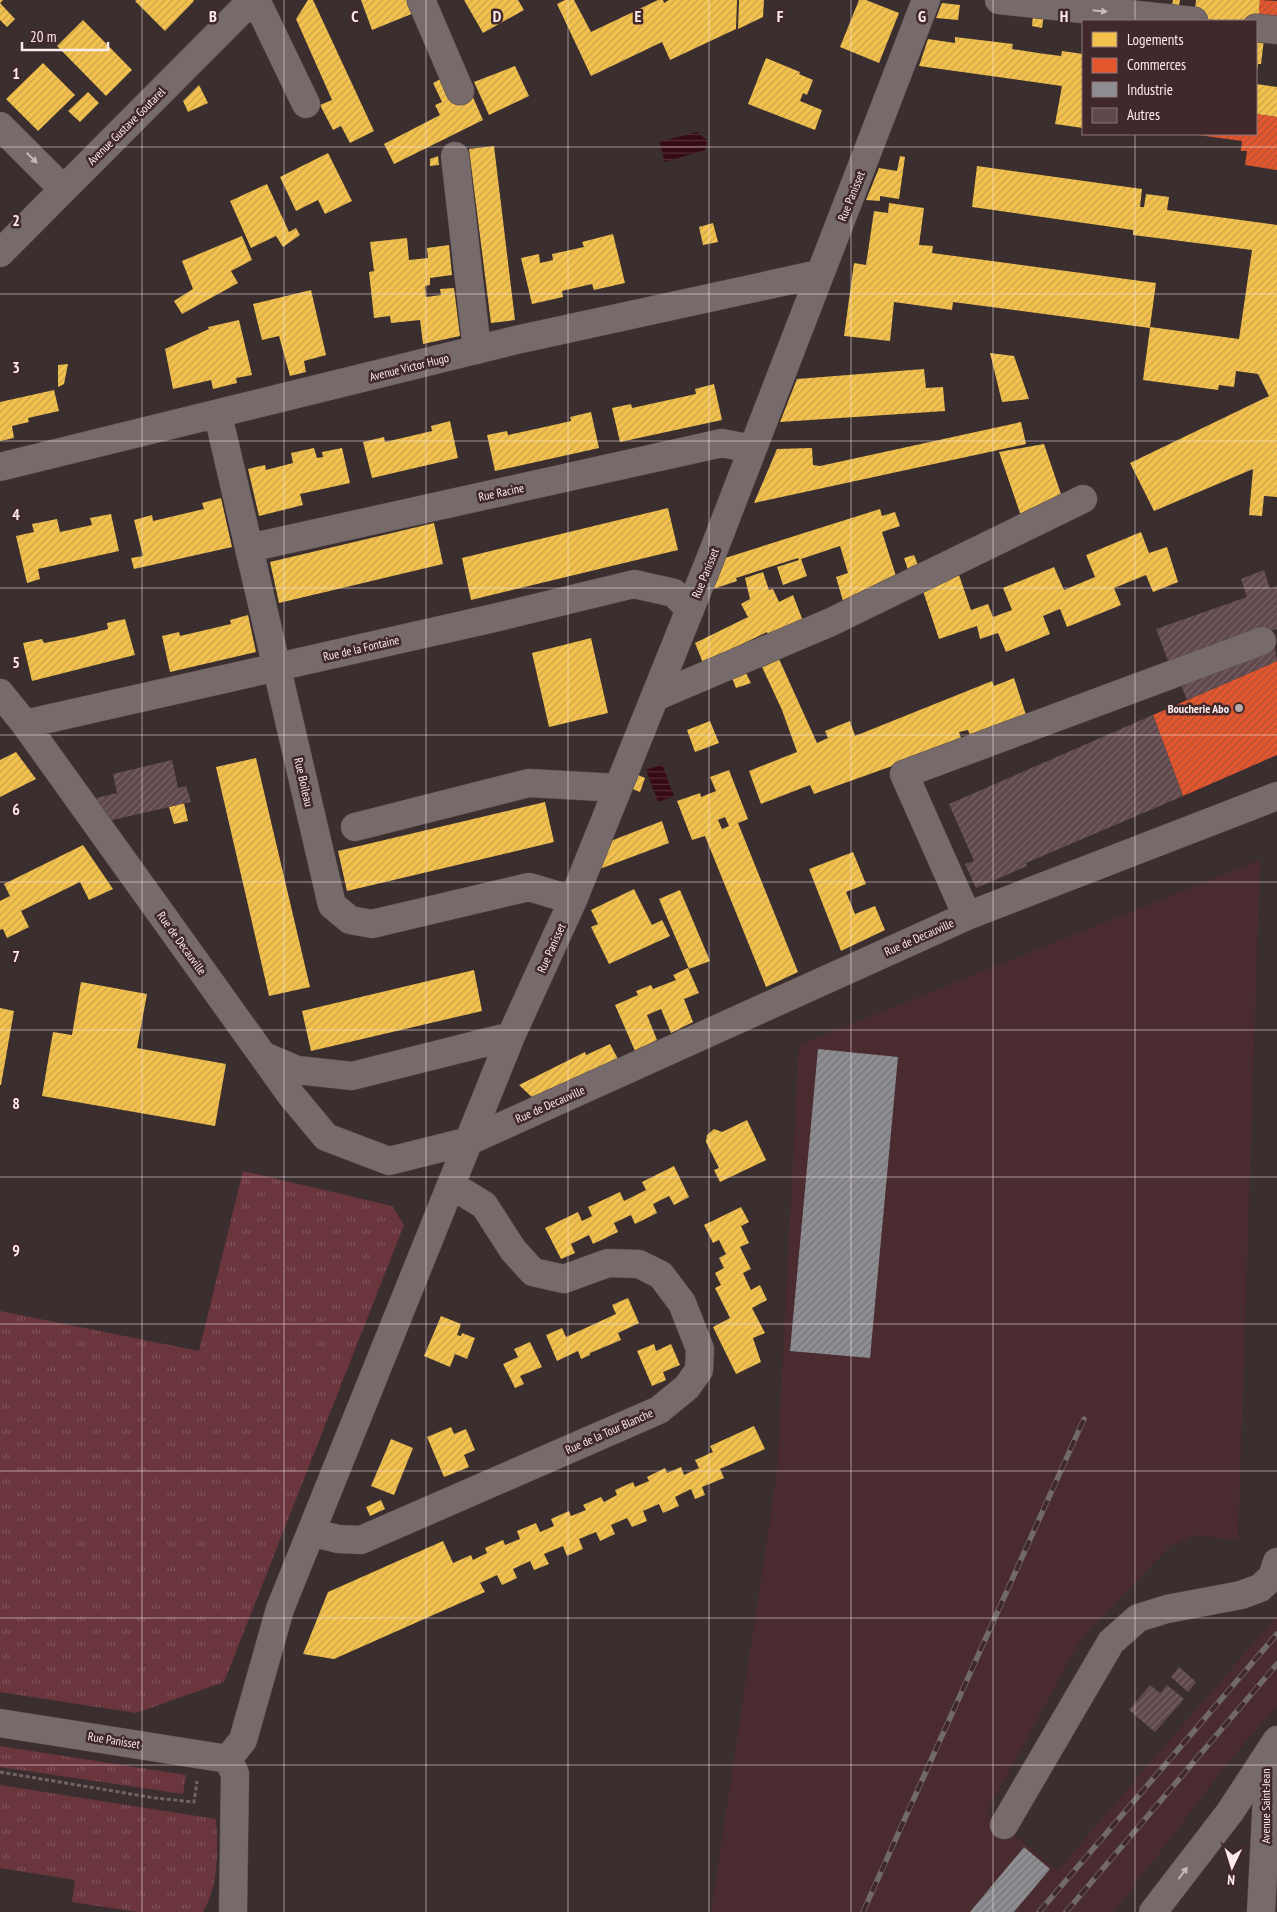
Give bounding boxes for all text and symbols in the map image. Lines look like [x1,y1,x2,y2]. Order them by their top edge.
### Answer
text: B [209,6,217,26]
text: C [351,6,359,26]
text: D [493,6,502,26]
text: E [635,6,642,26]
text: F [777,6,784,26]
text: G [918,6,926,26]
text: H [1060,6,1068,26]
one-way arrow [1092,7,1108,15]
scale bar [22,20,109,52]
legend [1082,20,1257,135]
text: 20 m [30,27,56,46]
text: Logements [1127,30,1183,49]
text: Commerces [1127,55,1186,74]
text: 1 [12,63,20,83]
text: Industrie [1127,80,1173,99]
street label: Avenue Gustave Goutarel [84,84,168,168]
text: Autres [1127,105,1160,124]
one-way arrow [25,151,37,163]
street label: Rue Panisset [834,168,868,223]
text: 2 [12,210,20,230]
street label: Avenue Victor Hugo [368,350,450,384]
text: 3 [12,357,20,377]
street label: Rue Racine [477,480,525,504]
text: 4 [12,504,20,524]
street label: Rue Panisset [688,545,722,600]
street label: Rue de la Fontaine [321,632,401,664]
text: 5 [12,652,20,672]
place label: Boucherie Abo [1168,701,1230,716]
marker: Boucherie Abo [1233,702,1245,714]
street label: Rue Boileau [291,756,317,808]
text: 6 [12,799,20,819]
street label: Rue de Decauville [154,908,210,978]
street label: Rue de Decauville [882,915,956,959]
street label: Rue Panisset [533,920,569,975]
text: 7 [12,946,20,966]
street label: Rue de Decauville [513,1082,587,1126]
text: 8 [12,1093,20,1113]
text: 9 [12,1240,20,1260]
street label: Rue de la Tour Blanche [563,1405,655,1457]
street label: Rue Panisset [87,1728,142,1752]
street label: Avenue Saint-Jean [1258,1768,1273,1844]
north arrow [1207,1842,1257,1892]
one-way arrow [1177,1867,1188,1880]
text: N [1227,1871,1235,1889]

